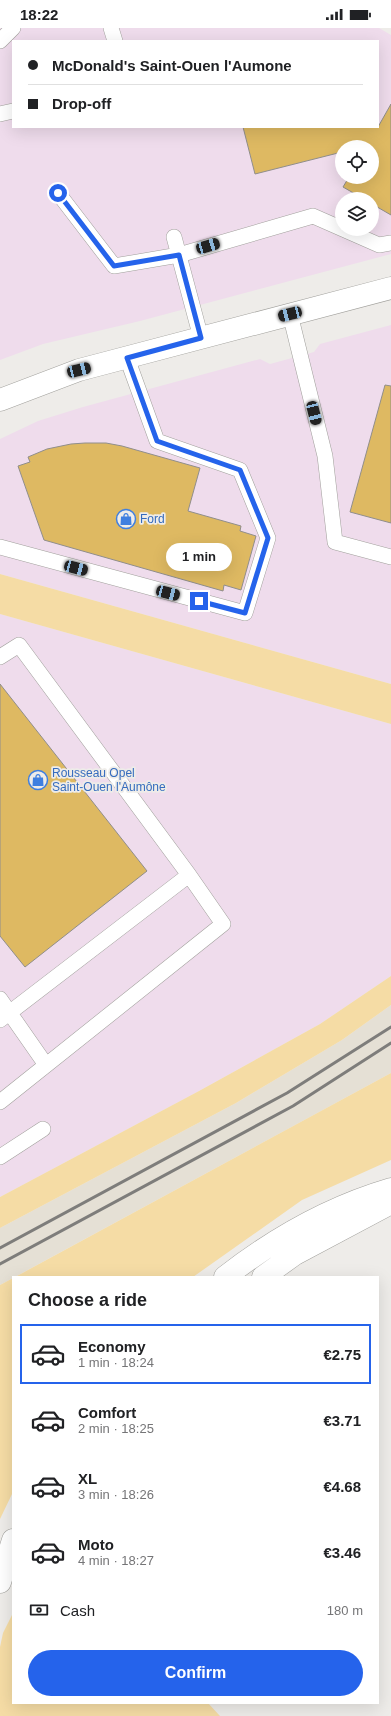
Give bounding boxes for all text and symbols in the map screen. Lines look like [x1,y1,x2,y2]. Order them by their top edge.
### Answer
text: 18:22 [20,6,58,23]
text: McDonald's Saint-Ouen l'Aumone [52,57,292,74]
text: Drop-off [52,95,111,112]
map controls [335,140,379,236]
button: locate [335,140,379,184]
route start [49,184,67,202]
button: layers [335,192,379,236]
car [195,237,221,255]
car [277,305,303,323]
car [66,361,92,379]
car [305,400,323,426]
shop icon: Ford [115,508,137,530]
place label: Ford [140,512,165,526]
callout: 1 min [166,543,232,571]
text: 1 min [182,549,216,564]
car [63,559,89,577]
car [155,584,181,602]
route end [190,592,208,610]
place label: Rousseau Opel Saint-Ouen l'Aumône [52,766,166,794]
shop icon: Rousseau Opel Saint-Ouen l'Aumône [27,769,49,791]
text: Choose a ride [28,1290,147,1310]
icon: car [30,1336,66,1372]
text: Economy [78,1338,146,1355]
text: €2.75 [323,1346,361,1363]
text: 1 min · 18:24 [78,1355,154,1370]
icon: car [30,1402,66,1438]
text: Comfort [78,1404,136,1421]
text: €3.71 [323,1412,361,1429]
text: 2 min · 18:25 [78,1421,154,1436]
icon: car [30,1468,66,1504]
text: XL [78,1470,97,1487]
text: €4.68 [323,1478,361,1495]
text: 3 min · 18:26 [78,1487,154,1502]
icon: car [30,1534,66,1570]
text: Moto [78,1536,114,1553]
text: €3.46 [323,1544,361,1561]
text: 4 min · 18:27 [78,1553,154,1568]
icon: cash [28,1599,50,1621]
text: Cash [60,1602,95,1619]
text: 180 m [327,1603,363,1618]
button: Confirm [28,1650,363,1696]

